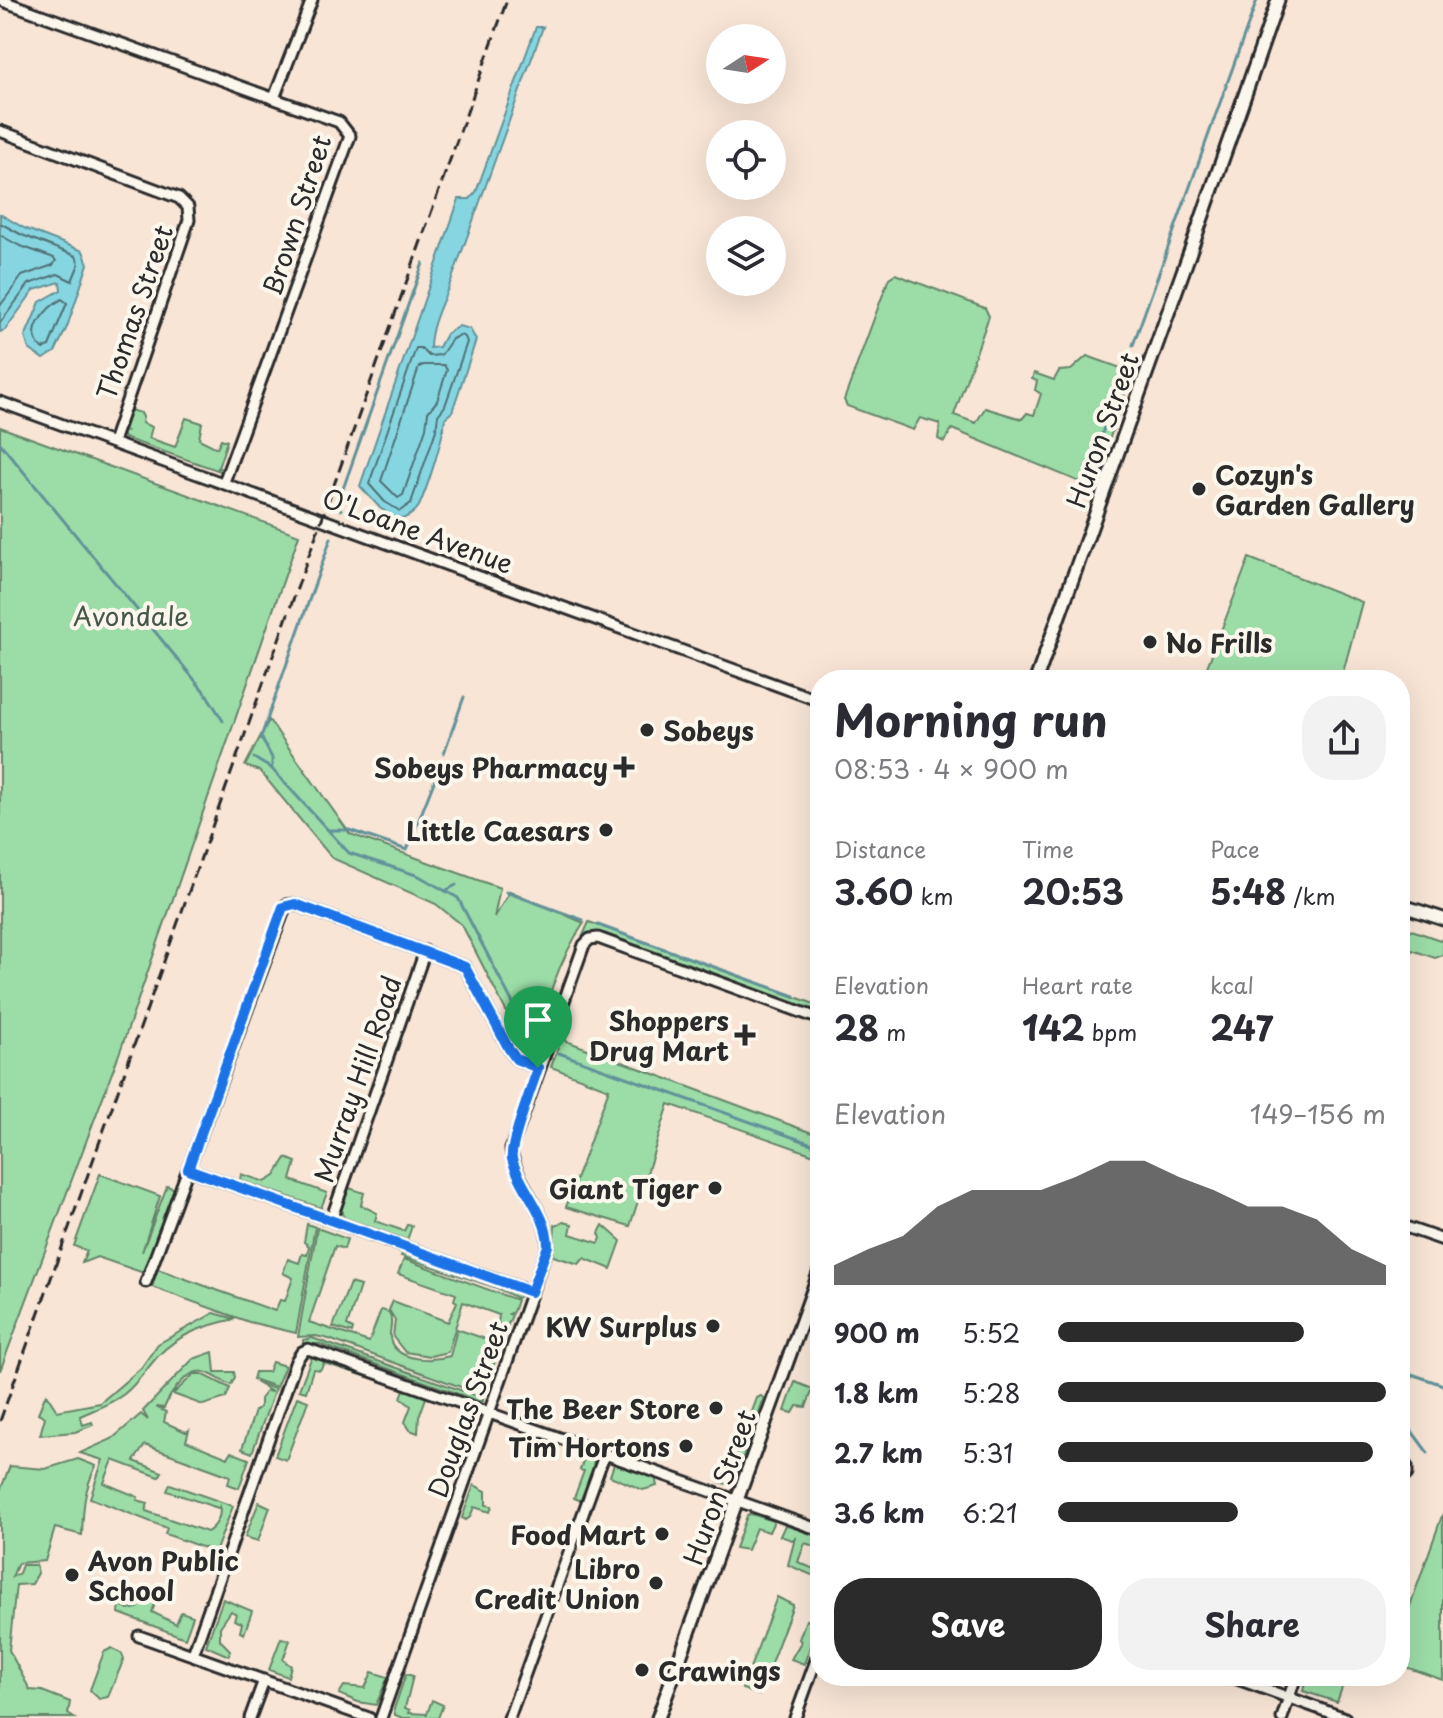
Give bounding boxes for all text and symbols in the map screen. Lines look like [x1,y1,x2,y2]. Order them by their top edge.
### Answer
north arrow [706,24,786,104]
map controls [706,24,786,296]
button: locate [706,120,786,200]
street label: Brown Street [252,130,340,300]
button: layers [706,216,786,296]
street label: Thomas Street [86,219,182,405]
street label: Huron Street [1056,347,1148,513]
place label: Cozyn's Garden Gallery [1215,455,1415,524]
street label: O'Loane Avenue [317,477,519,583]
marker: Cozyn's Garden Gallery [1190,480,1208,498]
park label: Avondale [73,596,189,635]
place label: No Frills [1166,623,1273,662]
marker: No Frills [1141,633,1159,651]
text: Morning run [834,686,1108,752]
button: share [1302,696,1386,780]
place label: Sobeys [663,711,754,750]
marker: Sobeys [638,721,656,739]
place label: Sobeys Pharmacy [374,748,608,787]
text: 08:53 · 4 × 900 m [834,749,1069,788]
marker: Sobeys Pharmacy [615,758,633,776]
place label: Little Caesars [406,811,590,850]
marker: Little Caesars [597,821,615,839]
text: Distance [834,832,926,865]
text: Time [1022,832,1074,865]
text: Pace [1210,832,1260,865]
text: 3.60 [834,865,913,917]
text: 20:53 [1022,865,1124,917]
text: 5:48 [1210,865,1286,917]
text: km [913,879,953,912]
text: /km [1286,879,1336,912]
text: Elevation [834,968,929,1001]
text: Heart rate [1022,968,1133,1001]
text: kcal [1210,968,1254,1001]
street label: Murray Hill Road [303,971,411,1187]
pin [504,986,572,1068]
icon: arrive [516,998,560,1042]
place label: Shoppers Drug Mart [589,1001,729,1070]
text: 28 [834,1001,879,1053]
text: 142 [1022,1001,1085,1053]
text: 247 [1210,1001,1273,1053]
text: m [879,1015,906,1048]
text: bpm [1085,1015,1137,1048]
marker: Shoppers Drug Mart [736,1026,754,1044]
text: Elevation [834,1094,946,1133]
text: 149–156 m [1250,1094,1386,1133]
place label: Giant Tiger [549,1169,700,1208]
marker: Giant Tiger [706,1179,724,1197]
place label: KW Surplus [545,1307,697,1346]
text: 900 m [834,1313,920,1352]
text: 5:52 [962,1313,1020,1352]
street label: Douglas Street [417,1315,517,1503]
marker: KW Surplus [704,1317,722,1335]
text: 1.8 km [834,1373,919,1412]
text: 5:28 [962,1373,1021,1412]
place label: The Beer Store [506,1389,700,1428]
marker: The Beer Store [707,1399,725,1417]
street label: Huron Street [673,1404,765,1570]
place label: Tim Hortons [508,1427,670,1466]
text: 2.7 km [834,1433,923,1472]
text: 5:31 [962,1433,1013,1472]
marker: Tim Hortons [677,1437,695,1455]
text: 3.6 km [834,1493,925,1532]
text: 6:21 [962,1493,1018,1532]
place label: Food Mart [510,1515,646,1554]
marker: Food Mart [653,1525,671,1543]
place label: Avon Public School [87,1541,239,1610]
place label: Libro Credit Union [474,1549,640,1618]
marker: Avon Public School [63,1566,81,1584]
marker: Libro Credit Union [647,1574,665,1592]
button: Save [834,1578,1102,1670]
button: Share [1118,1578,1386,1670]
place label: Crawings [658,1651,781,1690]
marker: Crawings [633,1661,651,1679]

